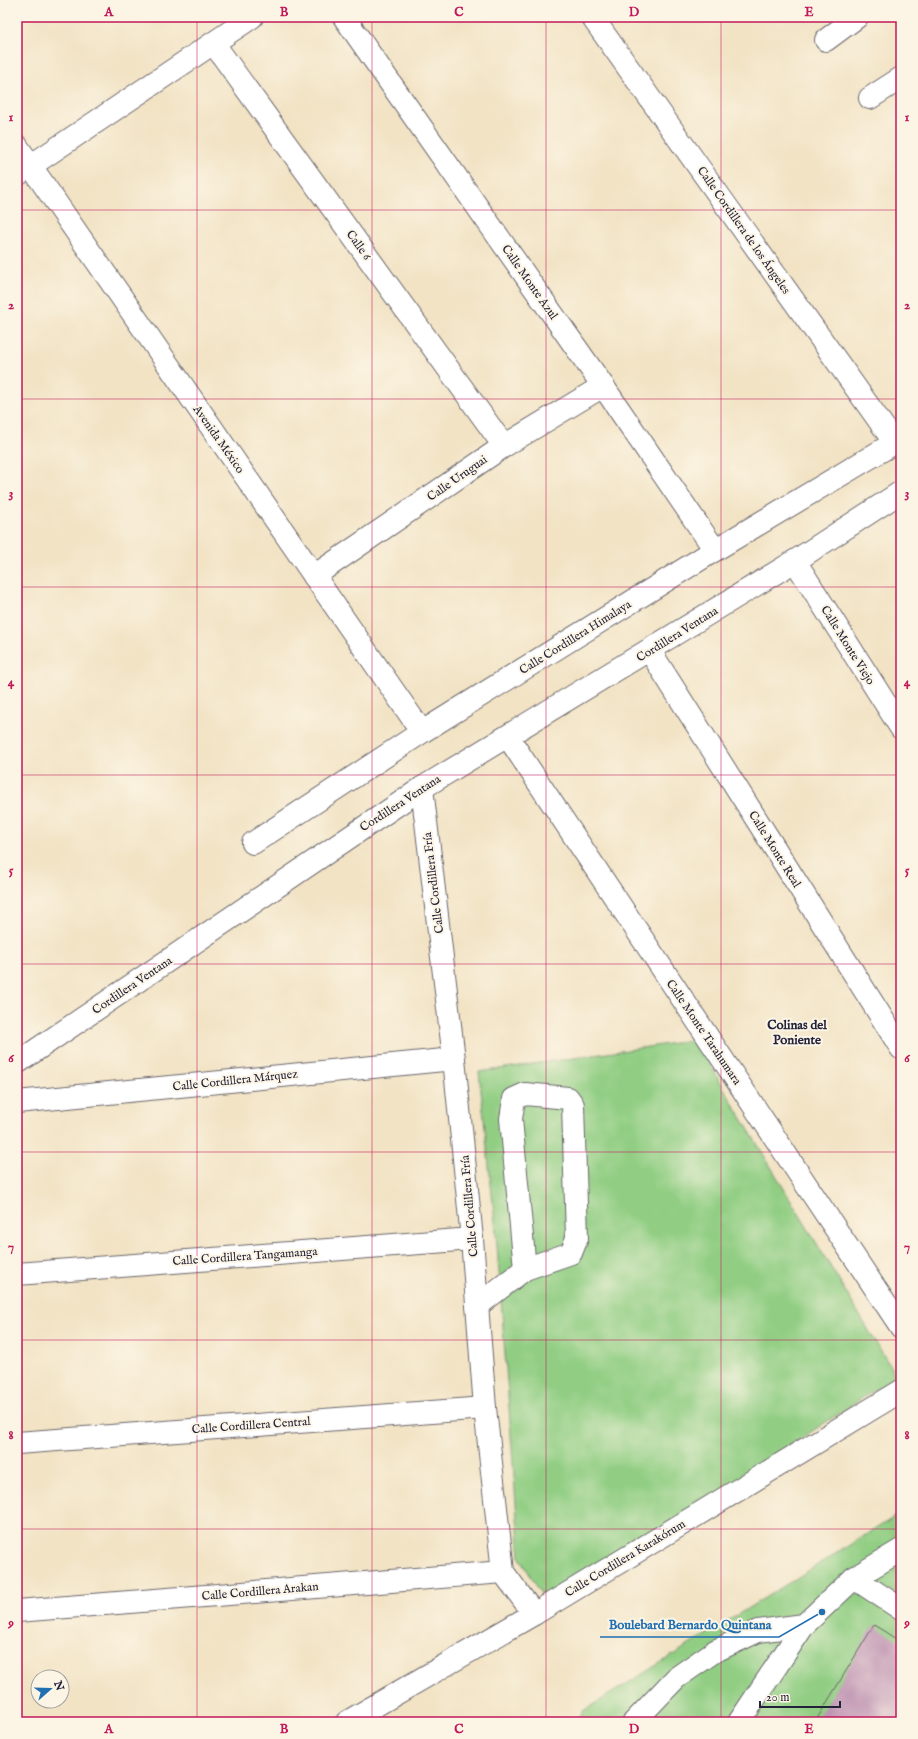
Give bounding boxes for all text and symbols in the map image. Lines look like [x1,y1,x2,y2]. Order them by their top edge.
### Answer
text: A [104,4,115,21]
text: B [280,4,289,21]
text: C [454,4,464,21]
text: D [629,4,640,21]
text: E [804,4,814,21]
text: 1 [9,109,14,126]
text: 1 [905,109,910,126]
street label: Calle Cordillera de los Ángeles [694,163,794,297]
street label: Calle 6 [343,227,375,264]
street label: Calle Monte Azul [498,242,561,323]
text: 2 [8,297,14,314]
text: 2 [904,297,910,314]
street label: Avenida México [189,402,248,477]
street label: Calle Uruguai [424,452,490,505]
text: 3 [9,485,14,502]
text: 3 [905,485,910,502]
street label: Calle Cordillera Himalaya [517,596,635,678]
street label: Cordillera Ventana [634,603,721,665]
street label: Calle Monte Viejo [817,603,878,688]
text: 4 [8,674,15,691]
text: 4 [904,674,911,691]
street label: Cordillera Ventana [357,771,444,835]
street label: Calle Monte Real [745,808,805,891]
street label: Calle Cordillera Fría [420,831,447,934]
text: 5 [9,862,14,879]
text: 5 [905,862,910,879]
street label: Cordillera Ventana [89,953,176,1018]
street label: Calle Monte Tarahumara [663,977,745,1088]
district label: Colinas del Poniente [767,1017,827,1049]
text: 6 [8,1050,14,1067]
text: 6 [904,1050,910,1067]
street label: Calle Cordillera Márquez [172,1066,299,1096]
street label: Calle Cordillera Fría [458,1154,481,1257]
text: 7 [8,1239,14,1256]
text: 7 [904,1239,910,1256]
street label: Calle Cordillera Tangamanga [172,1244,319,1269]
street label: Calle Cordillera Central [191,1414,312,1437]
text: 8 [8,1427,14,1444]
text: 8 [904,1427,910,1444]
street label: Calle Cordillera Karakórum [562,1517,688,1600]
street label: Calle Cordillera Arakan [201,1579,320,1604]
callout: Boulebard Bernardo Quintana [600,1612,779,1637]
text: 9 [7,1615,14,1632]
text: 9 [903,1615,910,1632]
text: Boulebard Bernardo Quintana [609,1617,772,1634]
north arrow [30,1669,70,1709]
text: N [50,1678,67,1693]
scale bar [760,1683,840,1709]
text: 20 m [766,1690,789,1705]
text: A [104,1721,115,1738]
text: B [280,1721,289,1738]
text: C [454,1721,464,1738]
text: D [629,1721,640,1738]
text: E [804,1721,814,1738]

